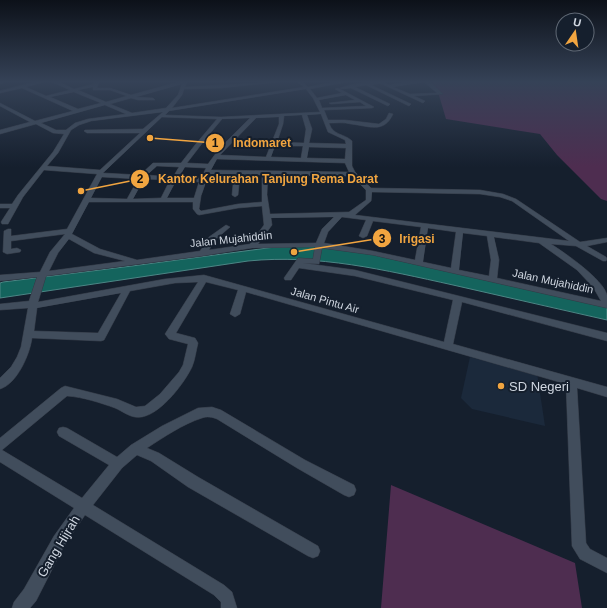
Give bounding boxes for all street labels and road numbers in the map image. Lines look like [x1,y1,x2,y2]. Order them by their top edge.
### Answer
street label: Jalan Mujahiddin [189,229,273,249]
street label: Jalan Mujahiddin [511,267,595,295]
street label: Jalan Pintu Air [290,285,361,316]
street label: Gang Hijrah [34,513,83,580]

